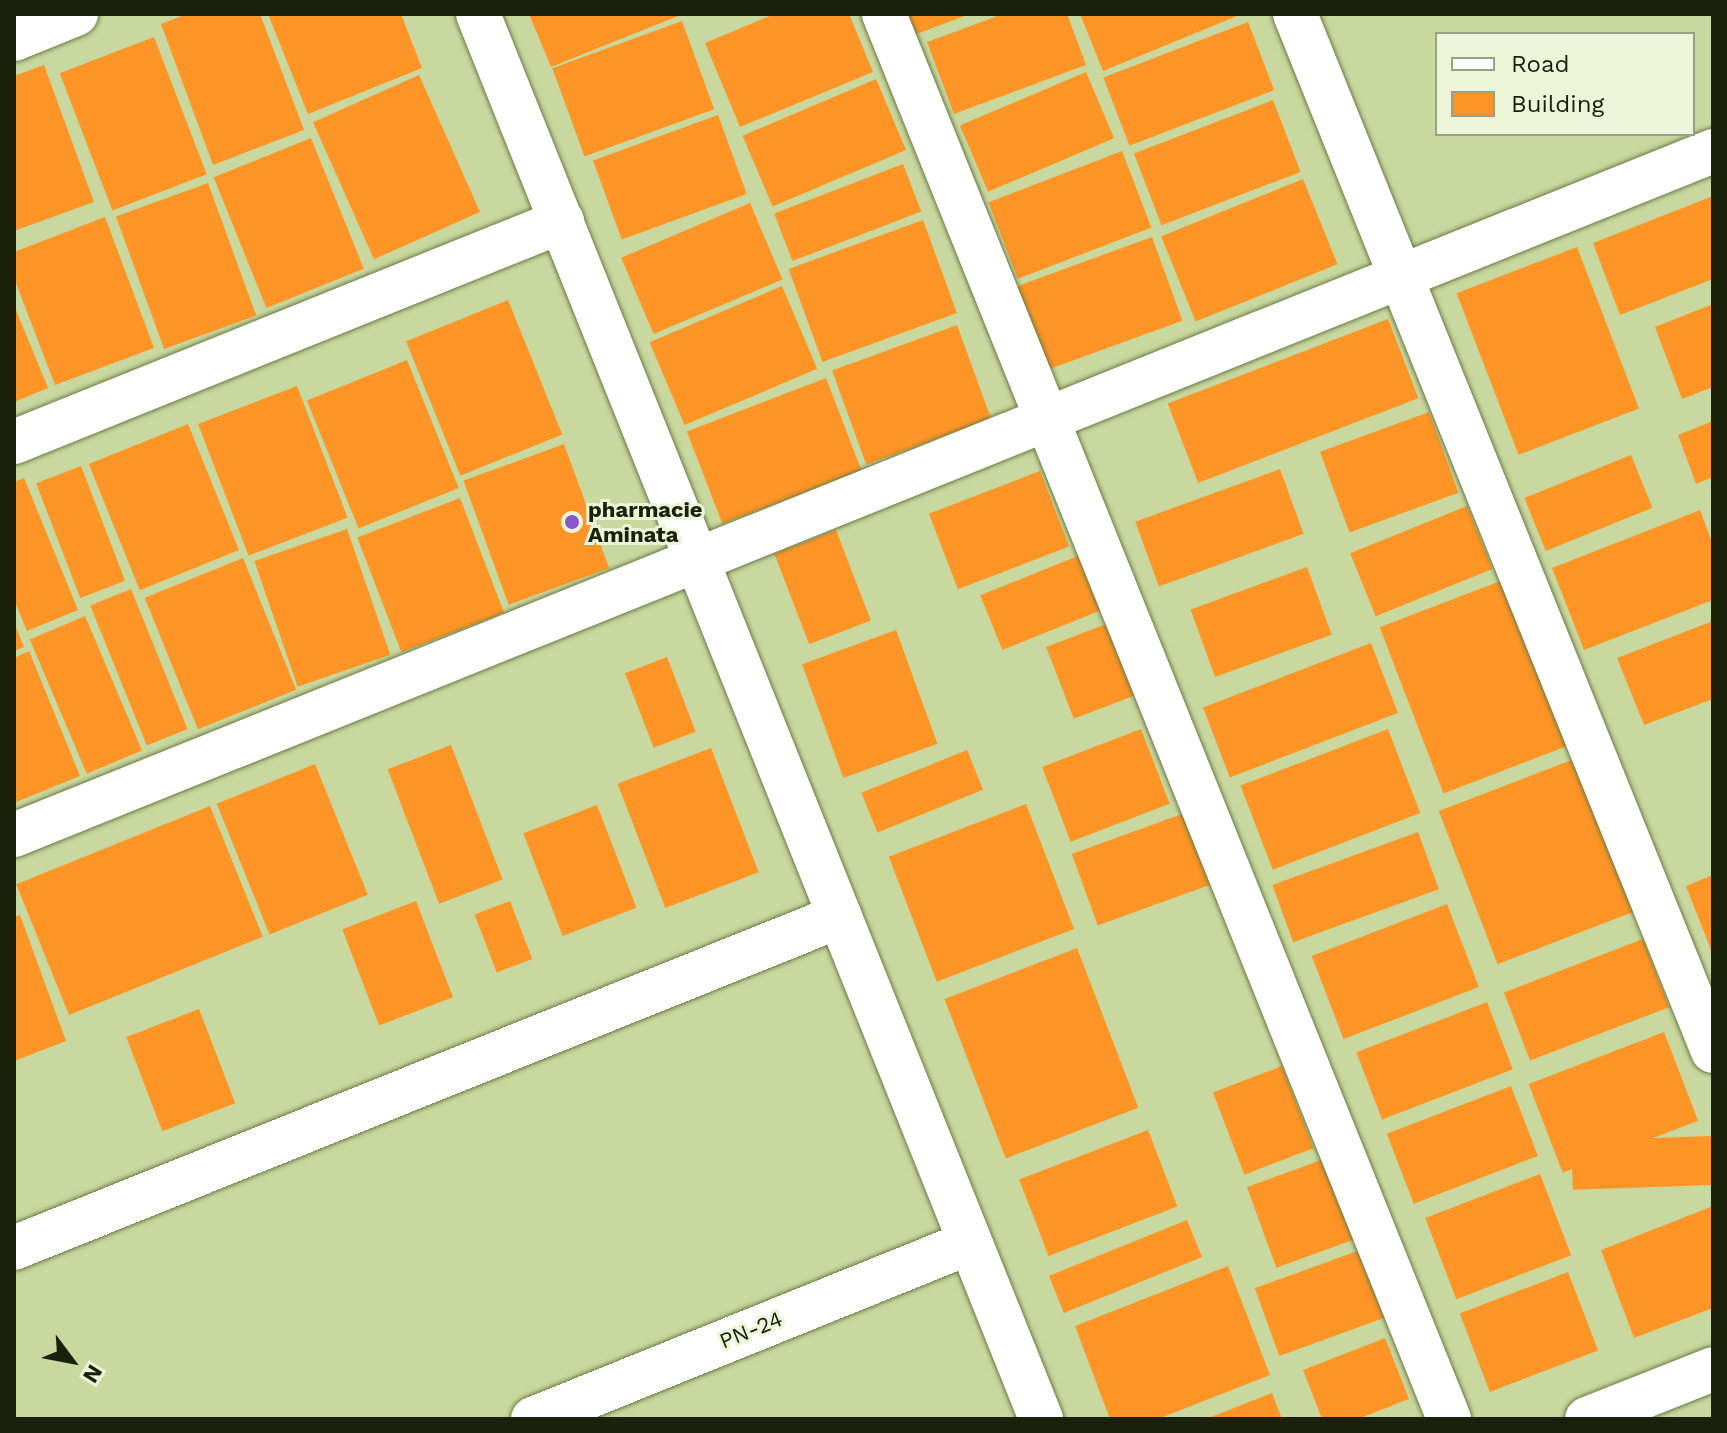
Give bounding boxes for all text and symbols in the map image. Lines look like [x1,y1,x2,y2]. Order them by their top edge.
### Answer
legend [1435,32,1695,136]
text: Road [1511,50,1570,78]
text: Building [1511,90,1604,118]
place label: pharmacie Aminata [588,496,703,548]
marker: pharmacie Aminata [563,513,581,531]
street label: PN-24 [716,1305,786,1355]
north arrow [32,1321,112,1401]
text: N [78,1360,108,1388]

